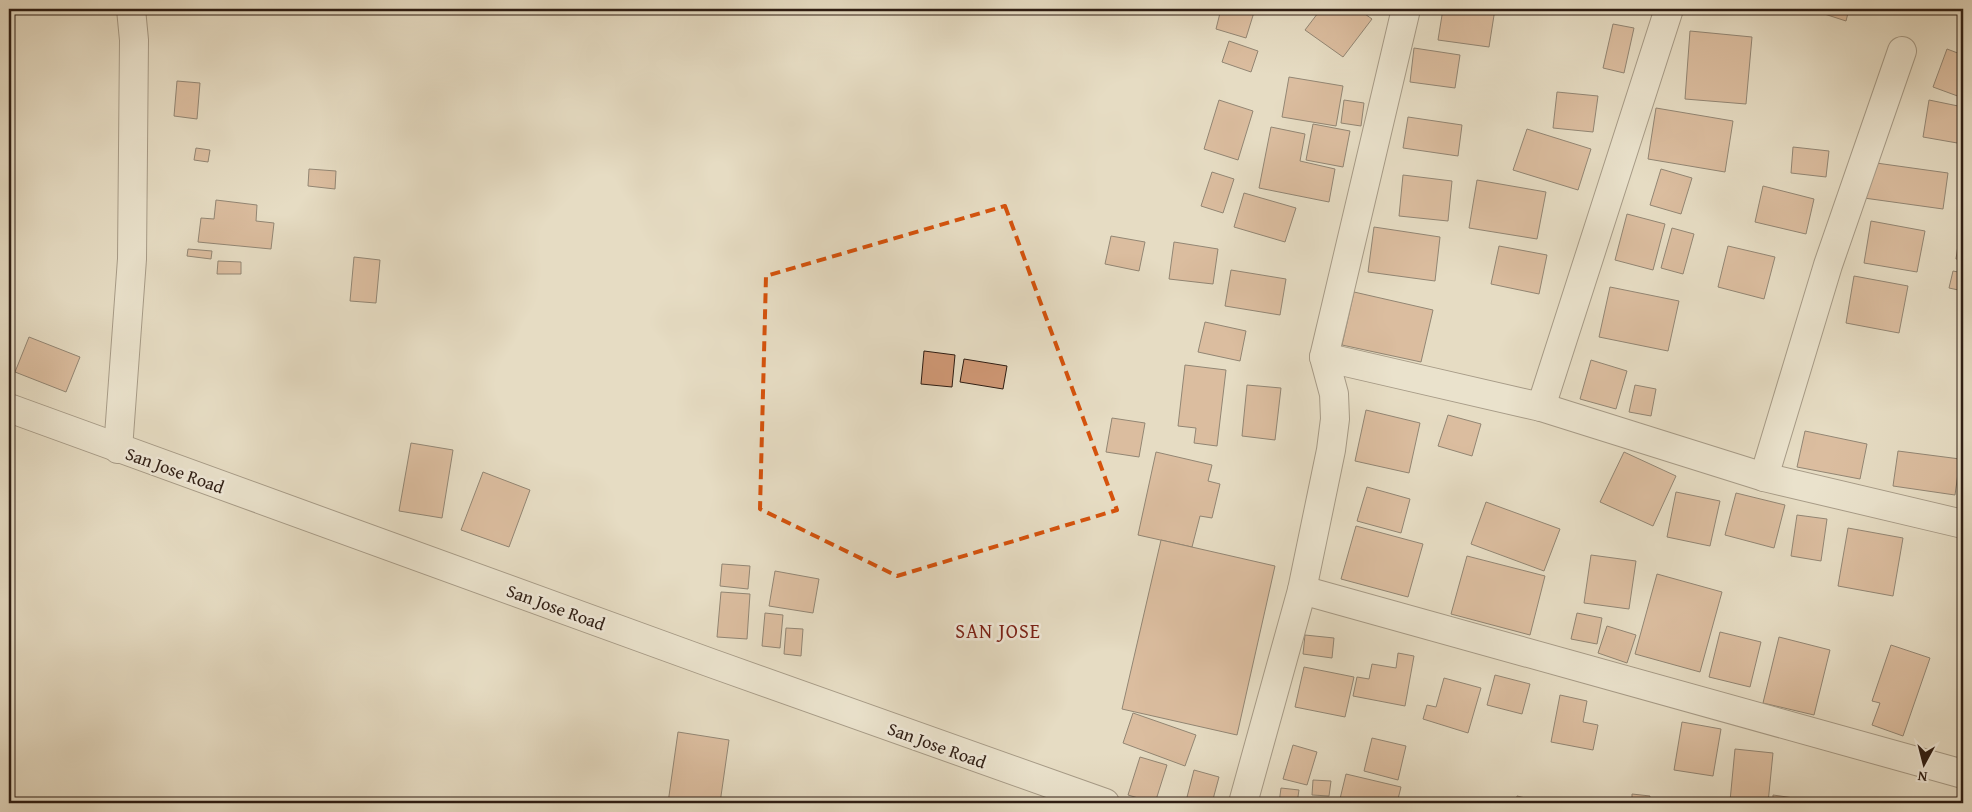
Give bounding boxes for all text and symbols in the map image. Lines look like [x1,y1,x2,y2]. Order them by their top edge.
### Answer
street label: San Jose Road [122,440,229,501]
street label: San Jose Road [503,577,610,638]
district label: SAN JOSE [955,616,1041,645]
street label: San Jose Road [884,715,991,776]
north arrow [1900,740,1950,790]
text: N [1916,766,1928,787]

